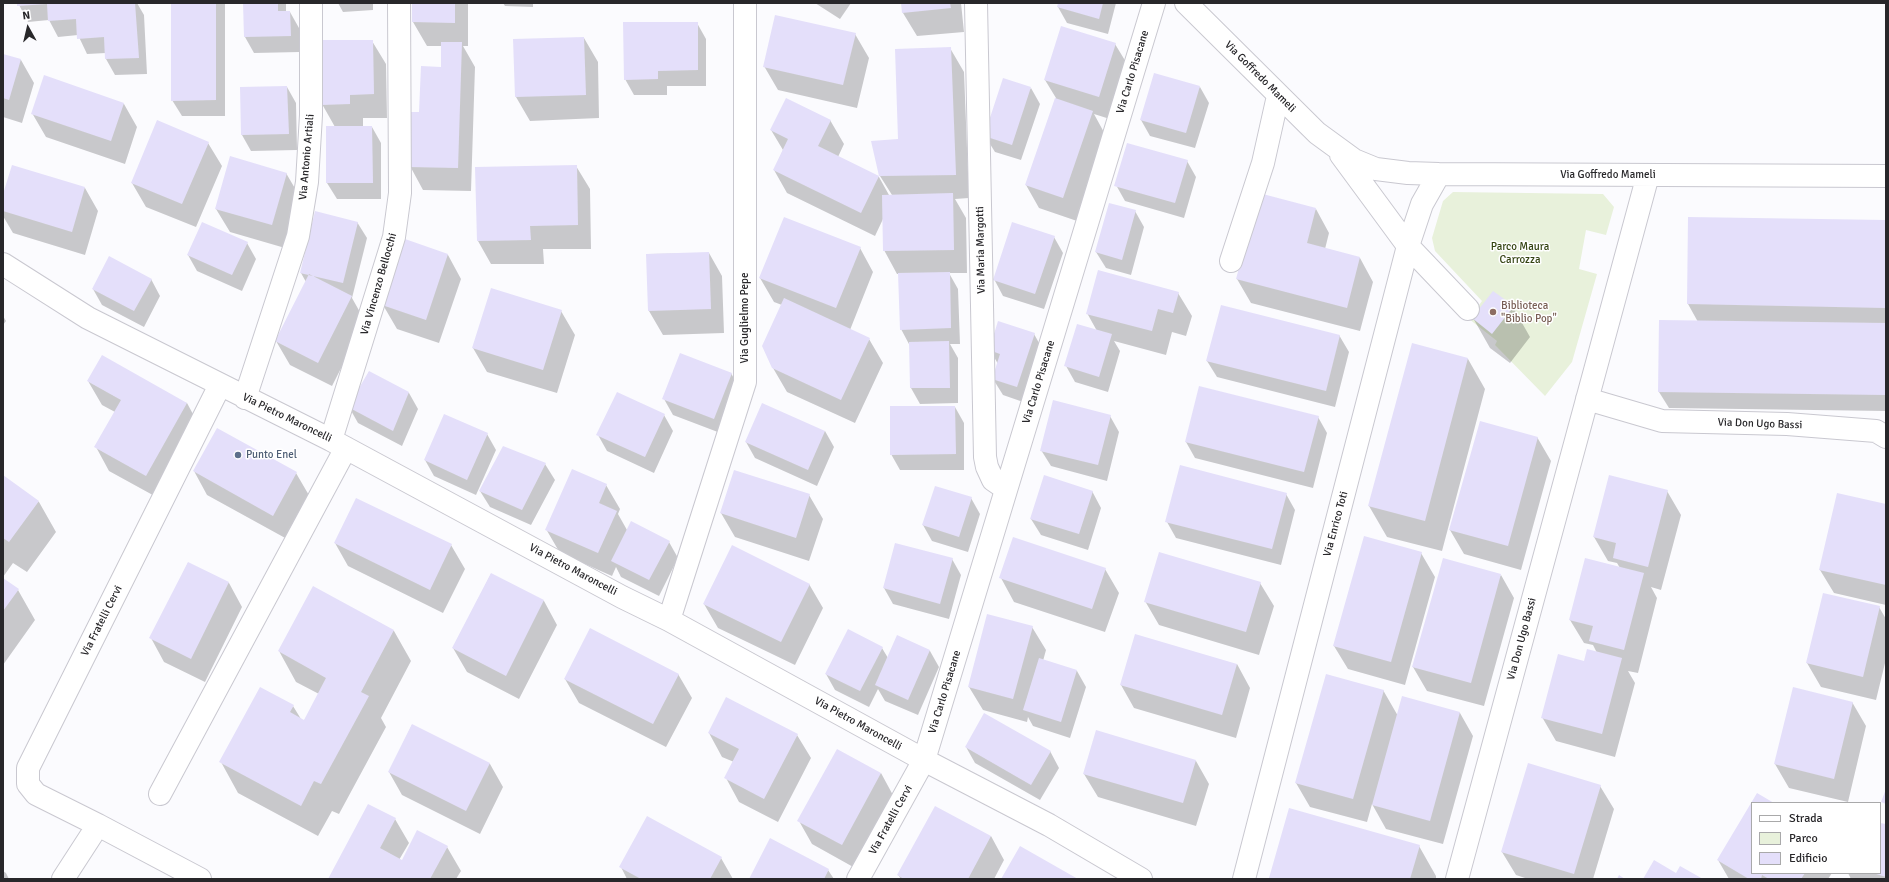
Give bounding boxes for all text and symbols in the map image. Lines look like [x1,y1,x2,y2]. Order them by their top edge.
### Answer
north arrow [8,8,48,48]
text: N [22,9,31,23]
street label: Via Carlo Pisacane [1114,29,1152,115]
street label: Via Goffredo Mameli [1222,39,1298,115]
street label: Via Antonio Artiali [297,113,317,201]
street label: Via Goffredo Mameli [1560,168,1656,182]
street label: Via Maria Margotti [974,206,988,294]
street label: Via Vincenzo Bellocchi [358,231,400,337]
park label: Parco Maura Carrozza [1491,240,1549,266]
street label: Via Guglielmo Pepe [738,273,752,363]
place label: Biblioteca "Biblio Pop" [1501,299,1557,325]
marker: Biblioteca "Biblio Pop" [1488,307,1498,317]
street label: Via Carlo Pisacane [1020,339,1058,425]
street label: Via Pietro Maroncelli [240,391,334,445]
street label: Via Don Ugo Bassi [1717,416,1803,432]
place label: Punto Enel [246,448,297,462]
marker: Punto Enel [233,450,243,460]
street label: Via Enrico Toti [1321,490,1351,558]
street label: Via Pietro Maroncelli [527,541,619,599]
street label: Via Fratelli Cervi [79,584,125,658]
street label: Via Don Ugo Bassi [1505,596,1539,682]
street label: Via Carlo Pisacane [926,649,964,735]
street label: Via Pietro Maroncelli [812,695,904,753]
street label: Via Fratelli Cervi [866,783,916,857]
legend [1751,802,1881,874]
text: Strada [1789,811,1823,826]
text: Parco [1789,831,1818,846]
text: Edificio [1789,851,1827,866]

